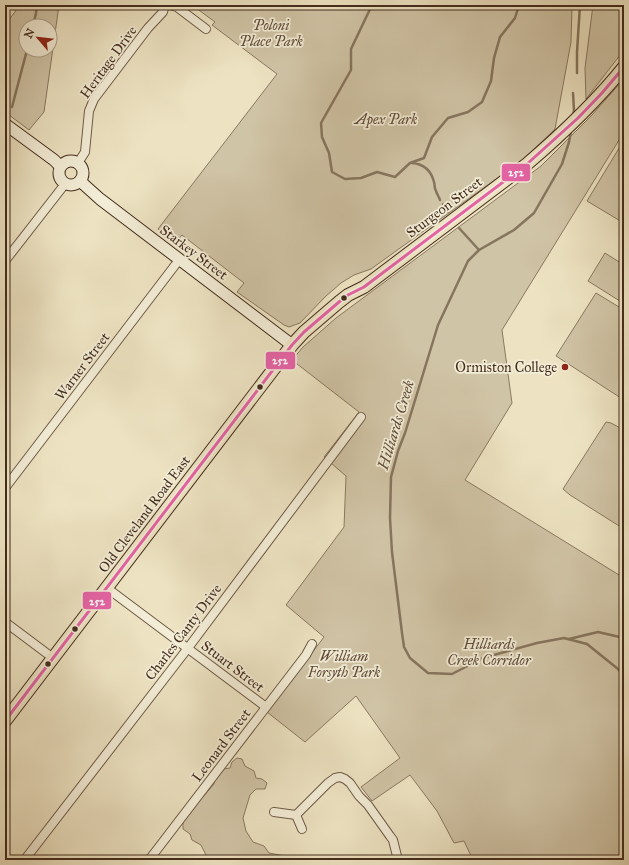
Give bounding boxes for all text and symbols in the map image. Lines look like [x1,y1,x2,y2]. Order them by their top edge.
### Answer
park label: Poloni Place Park [239,17,304,50]
north arrow [18,18,58,58]
street label: Heritage Drive [76,23,140,102]
text: N [22,26,38,41]
park label: Apex Park [353,111,418,129]
line badge: 252 [501,163,531,182]
text: 252 [508,166,525,179]
street label: Sturgeon Street [403,173,486,241]
street label: Starkey Street [156,221,231,283]
unlabelled marker [339,293,349,303]
street label: Warner Street [51,329,113,403]
line badge: 252 [265,351,296,370]
text: 252 [272,354,289,367]
place label: Ormiston College [455,359,557,376]
marker: Ormiston College [560,362,570,372]
water label: Hilliards Creek [374,378,418,473]
unlabelled marker [255,382,265,392]
street label: Old Cleveland Road East [95,452,194,576]
street label: Charles Canty Drive [142,581,225,684]
line badge: 252 [82,591,112,610]
text: 252 [89,595,106,608]
unlabelled marker [70,624,80,634]
park label: Hilliards Creek Corridor [447,636,532,669]
street label: Stuart Street [198,637,268,696]
park label: William Forsyth Park [307,648,381,681]
unlabelled marker [43,659,53,669]
street label: Leonard Street [188,705,254,785]

